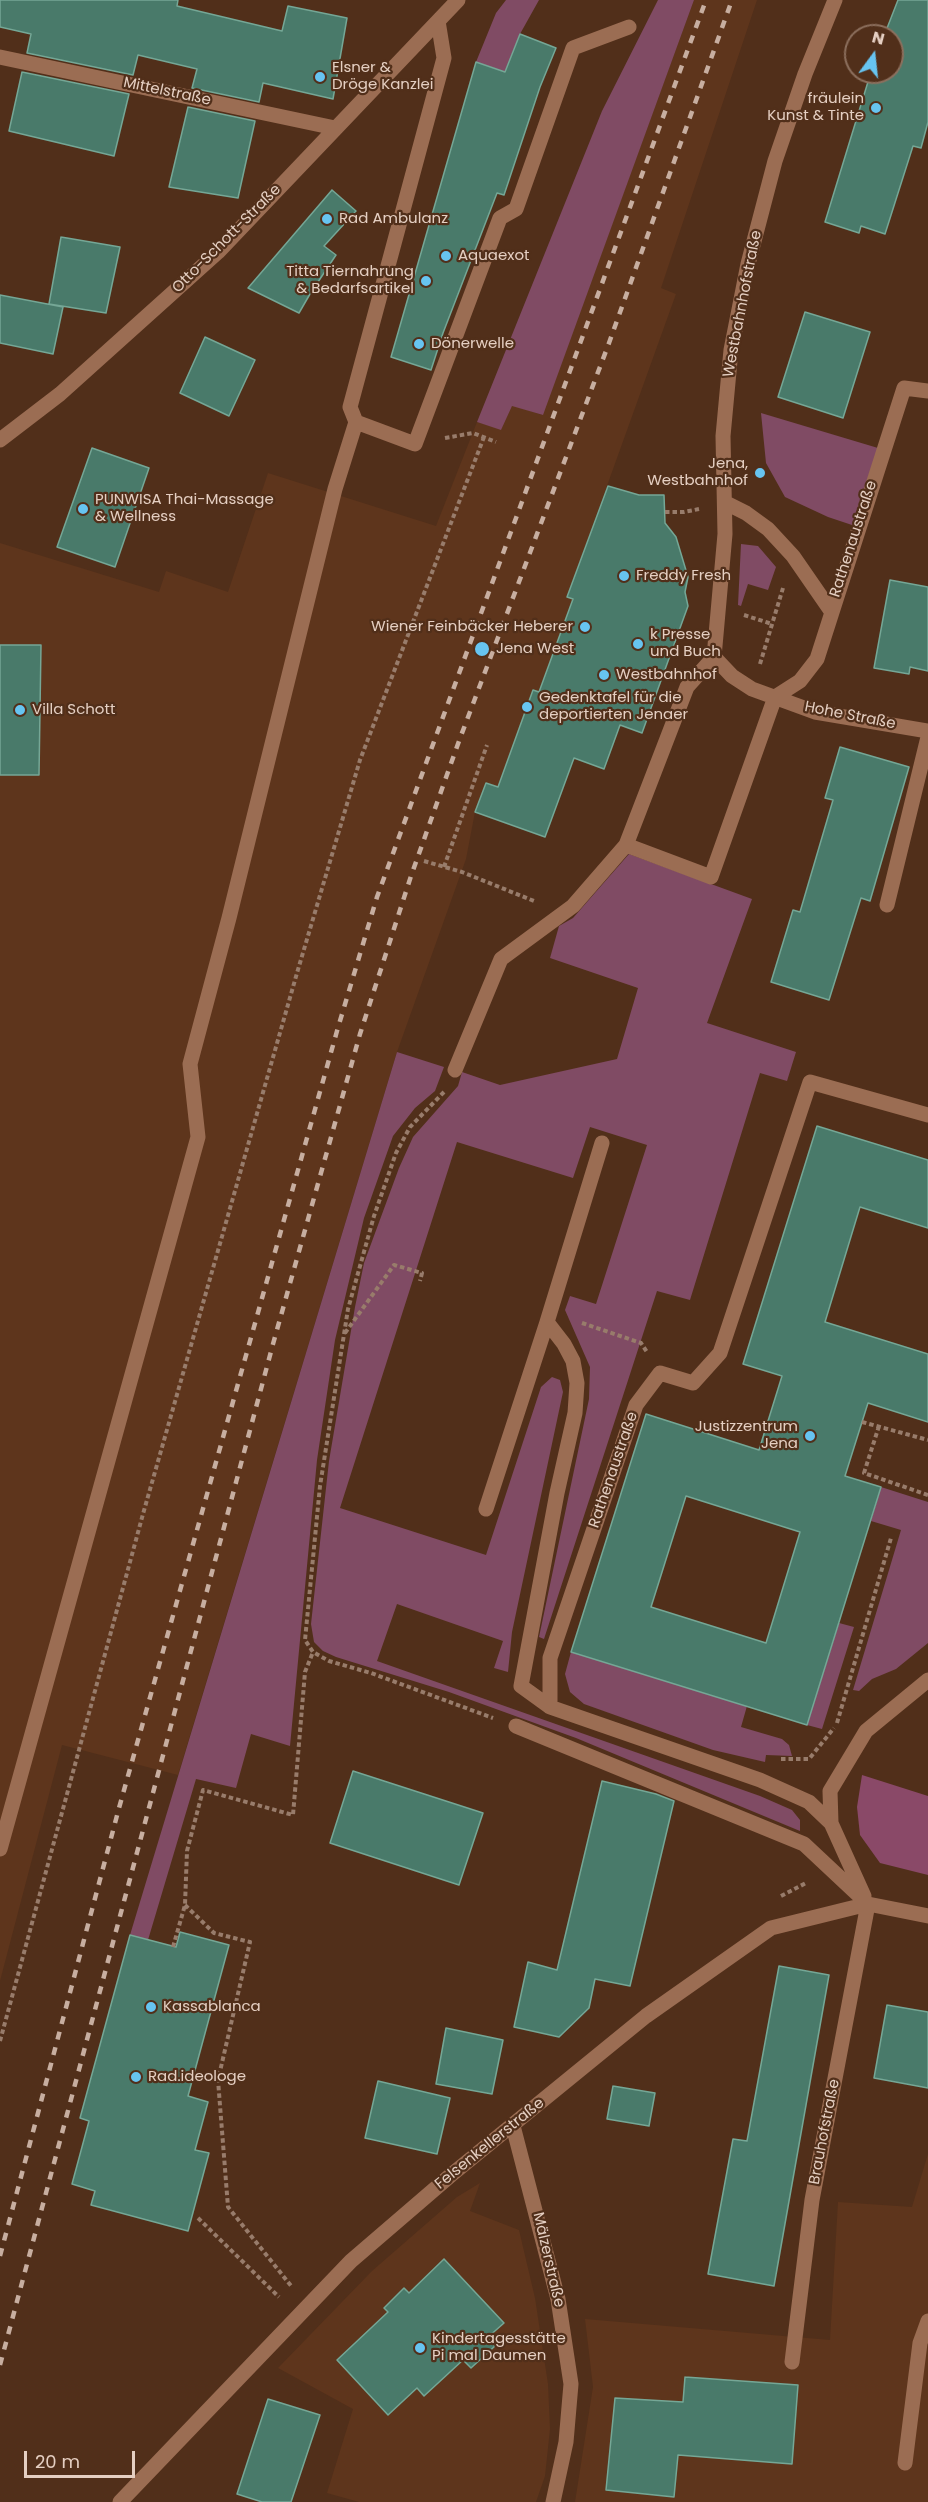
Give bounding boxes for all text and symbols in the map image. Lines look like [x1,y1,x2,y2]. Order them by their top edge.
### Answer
north arrow [844,24,904,84]
text: N [869,25,887,51]
place label: Elsner & Dröge Kanzlei [332,59,433,94]
marker: Elsner & Dröge Kanzlei [313,70,327,84]
street label: Mittelstraße [122,74,212,110]
place label: fräulein Kunst & Tinte [767,90,864,125]
marker: fräulein Kunst & Tinte [869,101,883,115]
street label: Otto-Schott-Straße [169,181,285,297]
place label: Rad Ambulanz [339,210,448,228]
marker: Rad Ambulanz [320,212,334,226]
street label: Westbahnhofstraße [720,229,766,379]
place label: Aquaexot [458,247,530,265]
marker: Aquaexot [439,249,453,263]
place label: Titta Tiernahrung & Bedarfsartikel [286,263,414,298]
marker: Titta Tiernahrung & Bedarfsartikel [419,274,433,288]
place label: Dönerwelle [431,335,514,353]
marker: Dönerwelle [412,337,426,351]
place label: Jena, Westbahnhof [647,455,748,490]
marker: Jena, Westbahnhof [753,466,767,480]
street label: Rathenaustraße [827,478,881,600]
place label: PUNWISA Thai-Massage & Wellness [95,491,274,526]
marker: PUNWISA Thai-Massage & Wellness [76,502,90,516]
place label: Freddy Fresh [636,567,731,585]
marker: Freddy Fresh [617,569,631,583]
place label: Wiener Feinbäcker Heberer [371,618,573,636]
marker: Wiener Feinbäcker Heberer [578,620,592,634]
place label: k Presse und Buch [650,626,721,661]
marker: k Presse und Buch [631,637,645,651]
marker: Jena West [473,640,491,658]
place label: Jena West [496,640,574,658]
place label: Westbahnhof [616,666,717,684]
marker: Westbahnhof [597,668,611,682]
place label: Gedenktafel für die deportierten Jenaer [539,689,688,724]
street label: Hohe Straße [803,698,897,734]
marker: Gedenktafel für die deportierten Jenaer [520,700,534,714]
place label: Villa Schott [32,701,115,719]
marker: Villa Schott [13,703,27,717]
street label: Rathenaustraße [586,1410,642,1530]
place label: Justizzentrum Jena [695,1418,798,1453]
marker: Justizzentrum Jena [803,1429,817,1443]
place label: Kassablanca [163,1998,261,2016]
marker: Kassablanca [144,2000,158,2014]
place label: Rad.ideologe [148,2068,246,2086]
marker: Rad.ideologe [129,2070,143,2084]
street label: Brauhofstraße [806,2078,844,2186]
street label: Felsenkellerstraße [432,2094,548,2194]
street label: Mälzerstraße [528,2211,568,2309]
place label: Kindertagesstätte Pi mal Daumen [432,2330,566,2365]
marker: Kindertagesstätte Pi mal Daumen [413,2341,427,2355]
scale bar [27,2439,138,2477]
text: 20 m [35,2449,80,2474]

